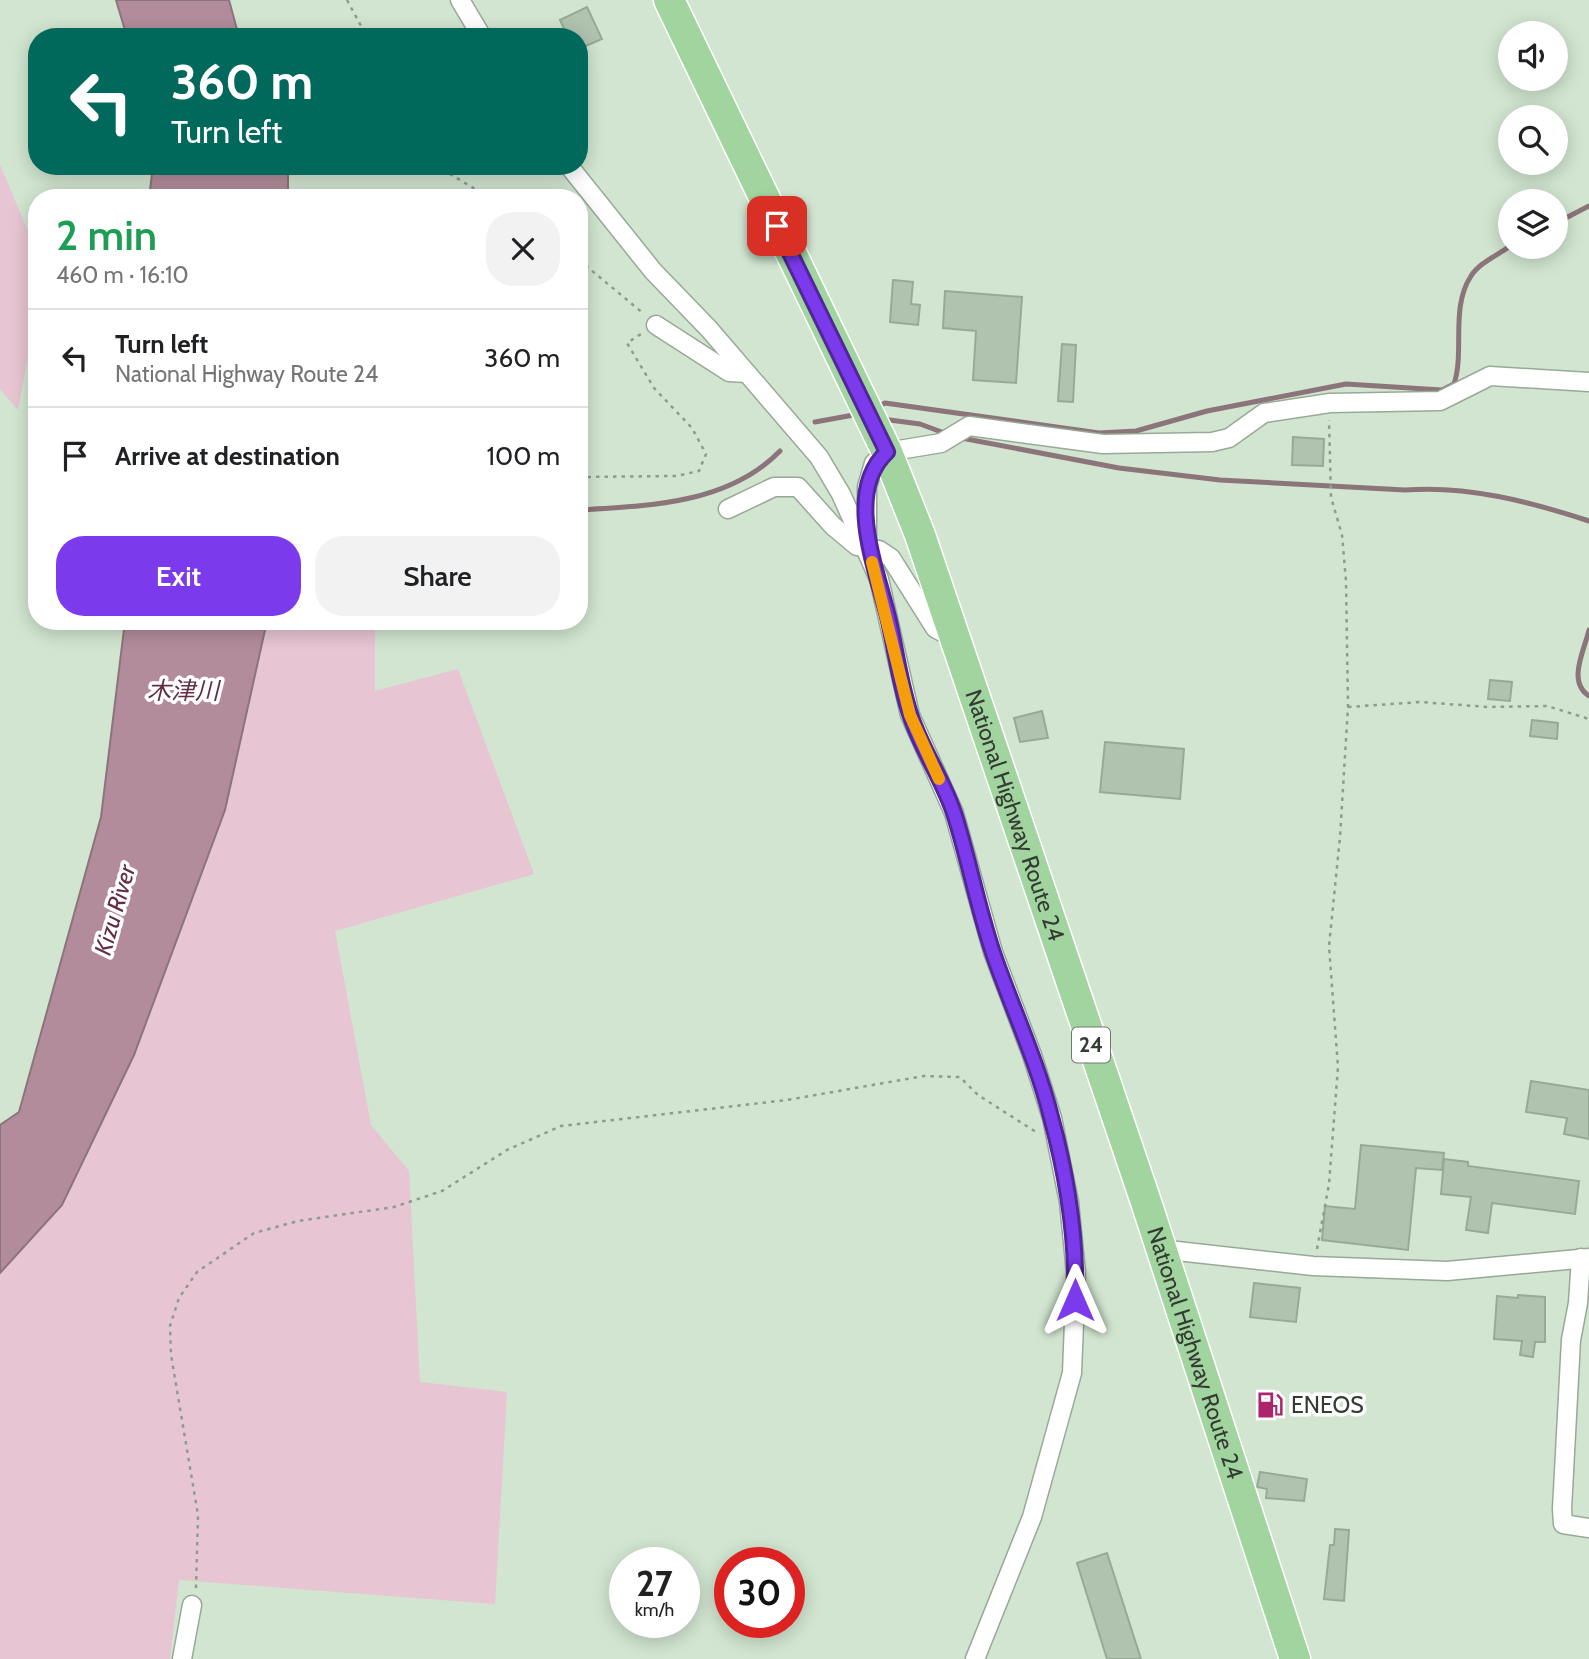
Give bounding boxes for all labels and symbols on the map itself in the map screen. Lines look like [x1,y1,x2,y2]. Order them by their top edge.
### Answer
pin [747,196,807,256]
water label: 木津川 [147,676,222,705]
street label: National Highway Route 24 [959,686,1070,944]
water label: Kizu River [88,860,142,959]
road number: 24 [1072,1028,1110,1062]
street label: National Highway Route 24 [1141,1223,1249,1482]
position arrow [1038,1263,1112,1337]
fuel station icon: ENEOS [1255,1390,1285,1420]
place label: ENEOS [1291,1391,1364,1419]
speed limit sign: 30 [714,1547,805,1638]

